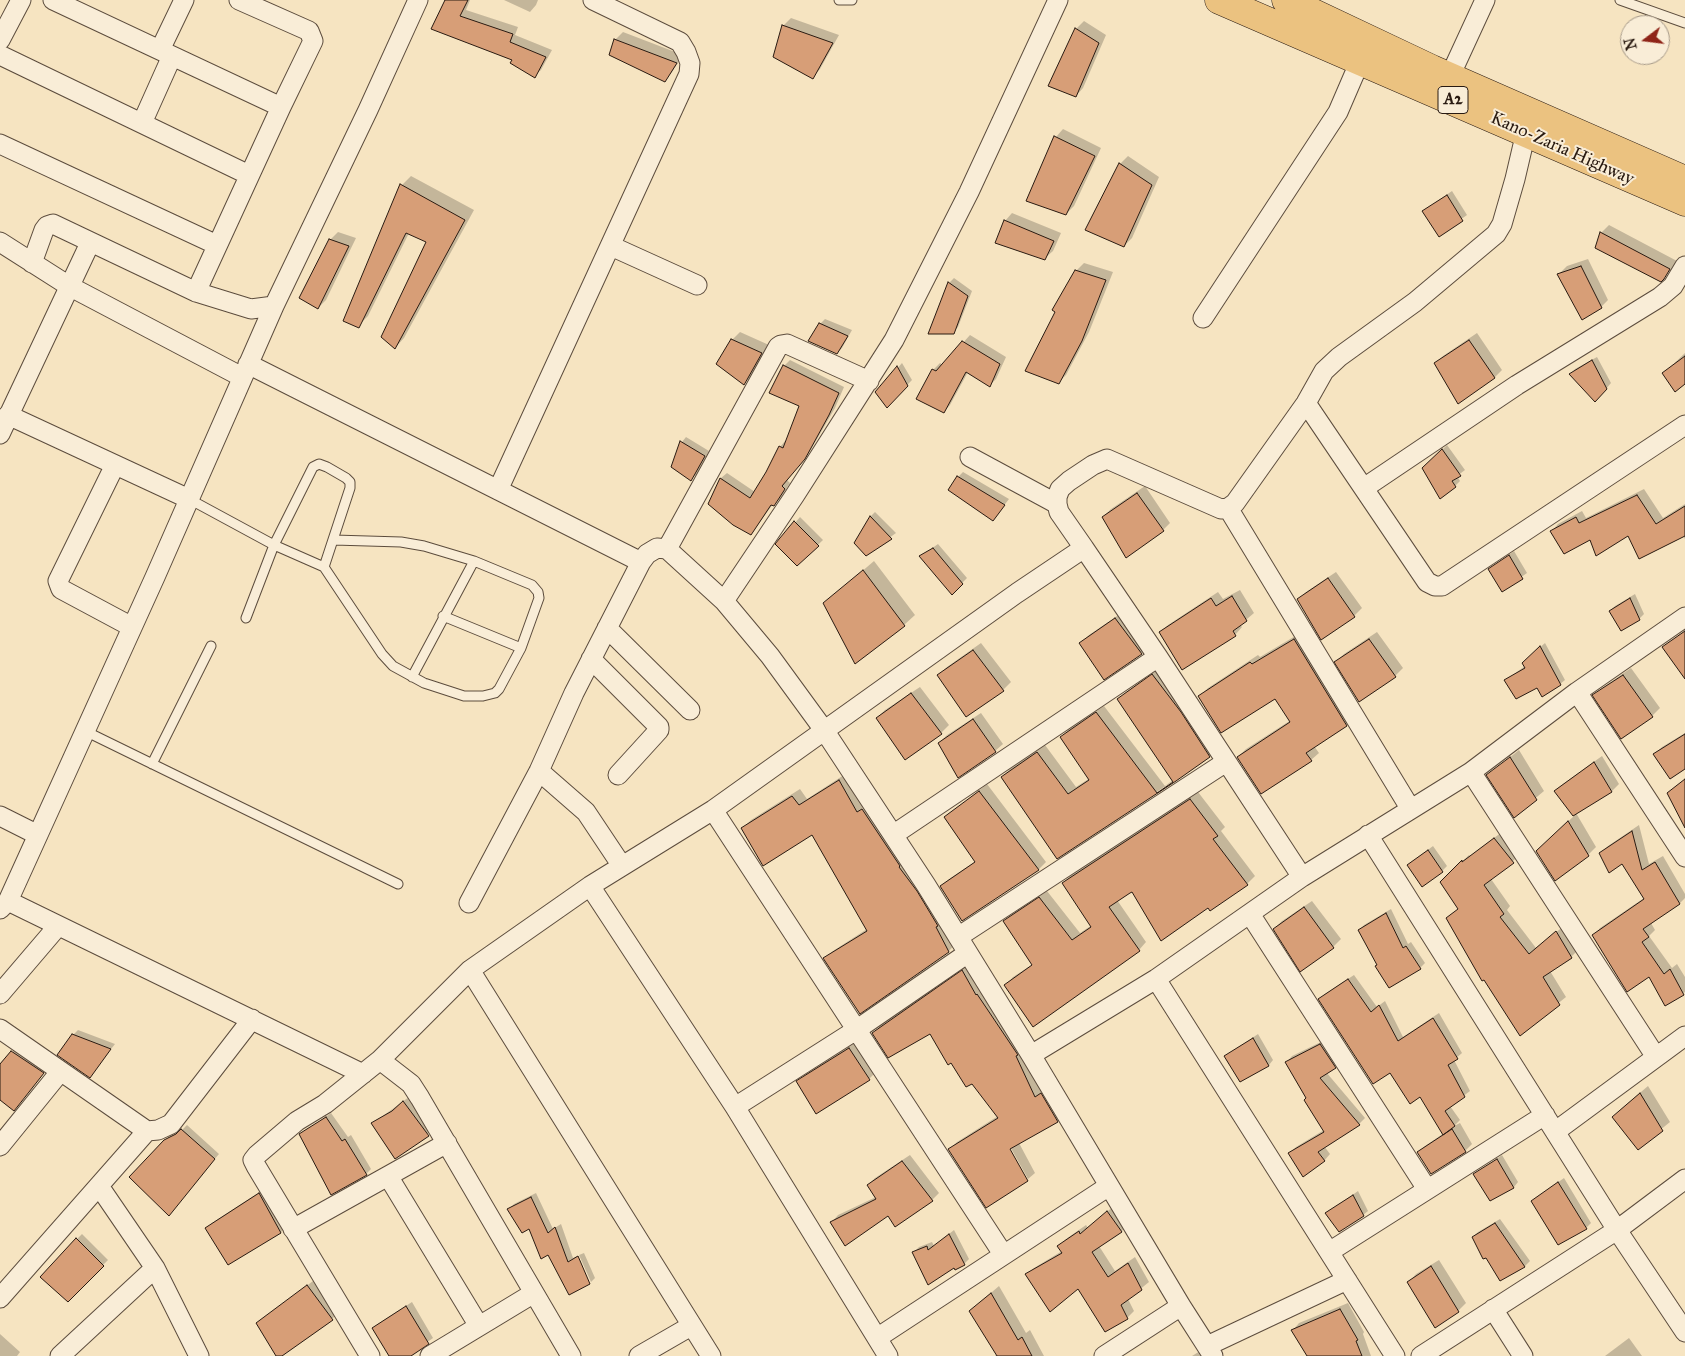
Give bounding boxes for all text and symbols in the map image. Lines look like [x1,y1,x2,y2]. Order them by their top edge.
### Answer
north arrow [1620,15,1670,65]
text: N [1621,36,1641,52]
road number: A2 [1438,86,1468,114]
street label: Kano-Zaria Highway [1487,108,1637,190]

